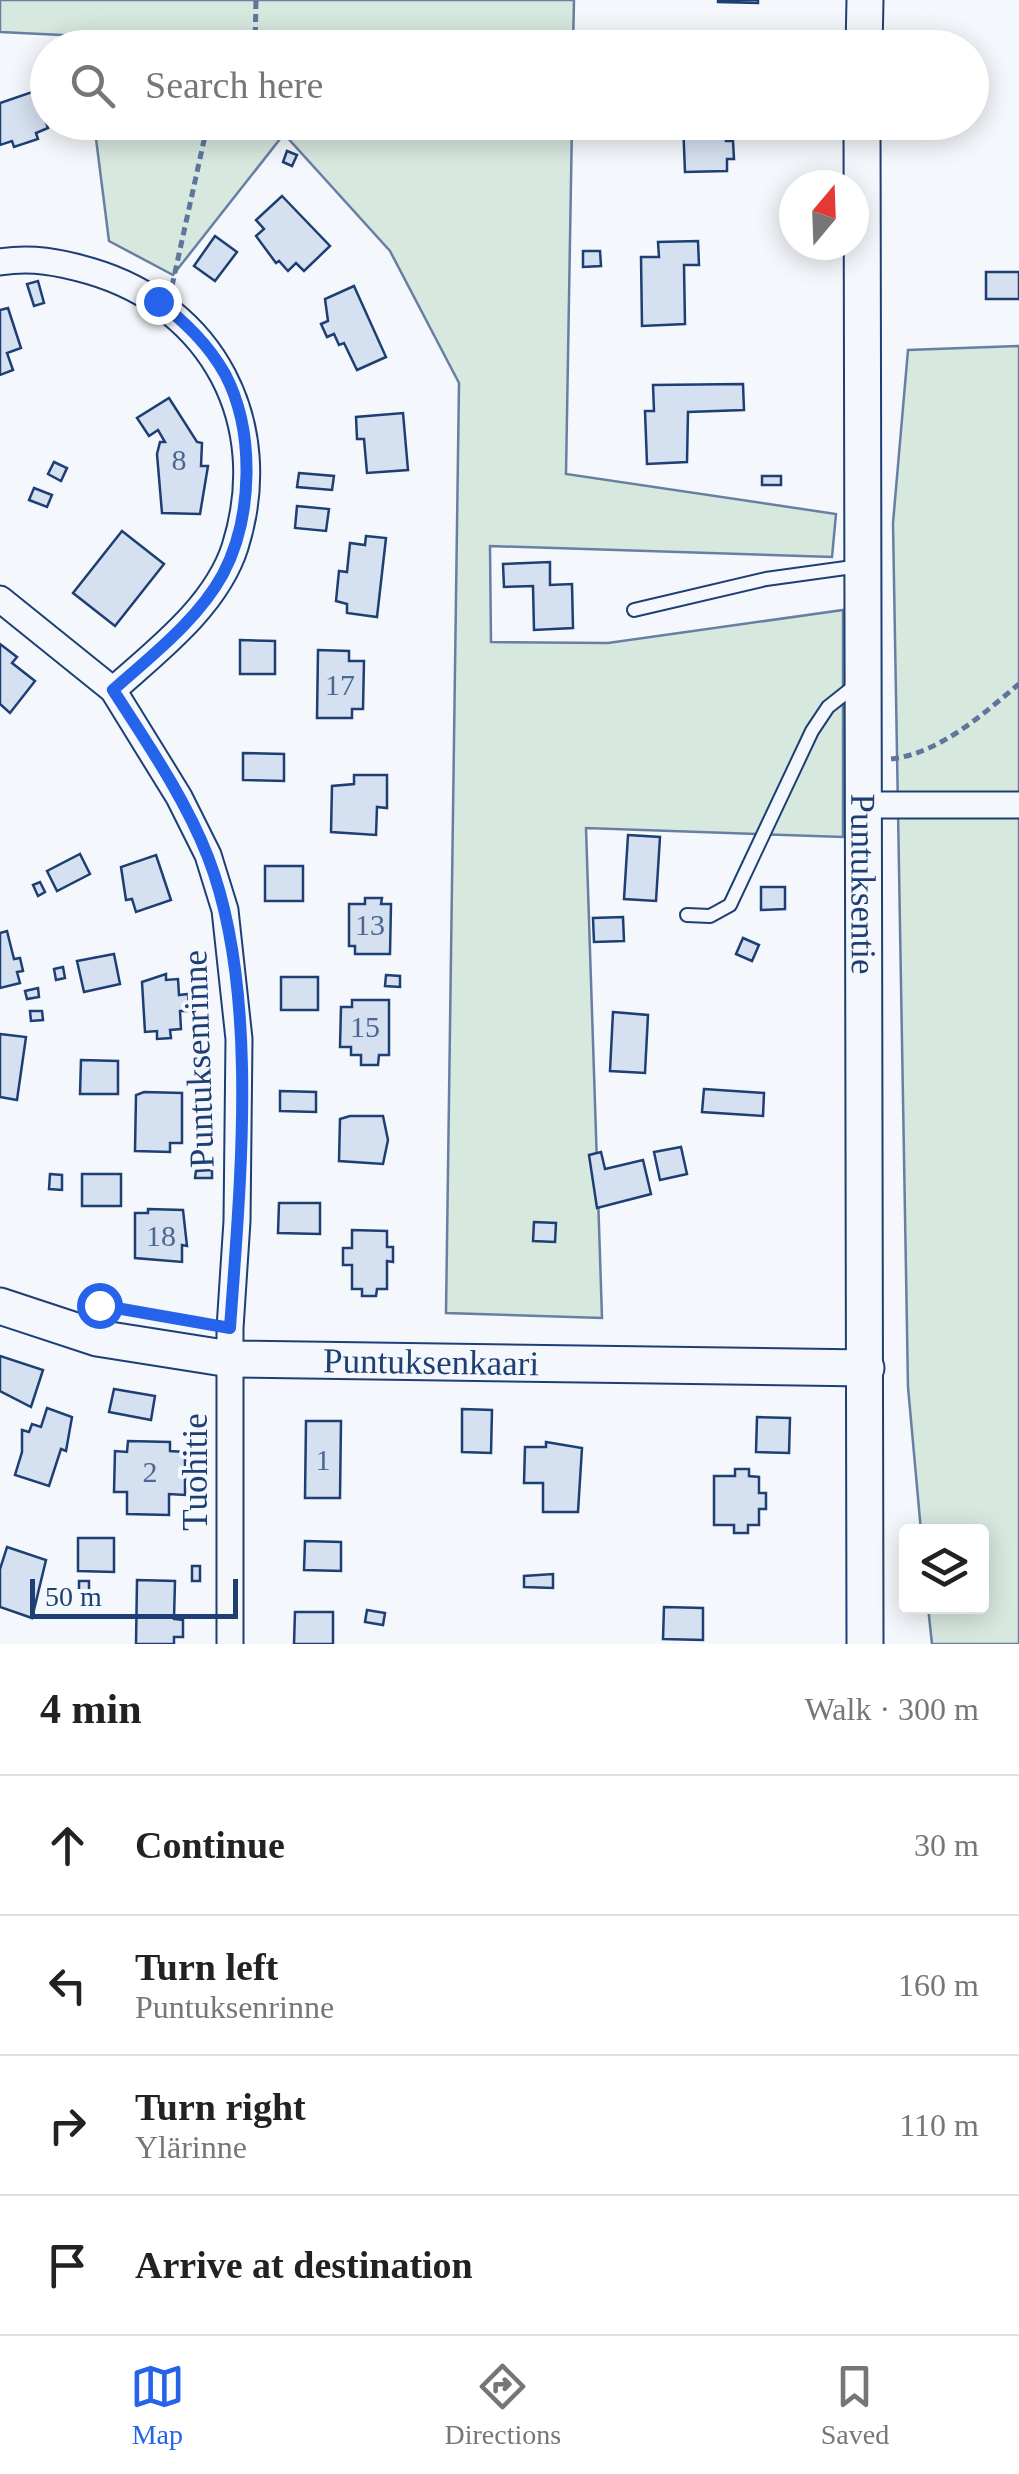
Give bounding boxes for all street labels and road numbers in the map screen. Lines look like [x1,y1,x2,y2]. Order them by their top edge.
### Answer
street label: Puntuksentie [843,794,883,974]
street label: Puntuksenrinne [175,949,222,1168]
street label: Puntuksenkaari [323,1341,540,1383]
street label: Tuohitie [176,1413,215,1531]

